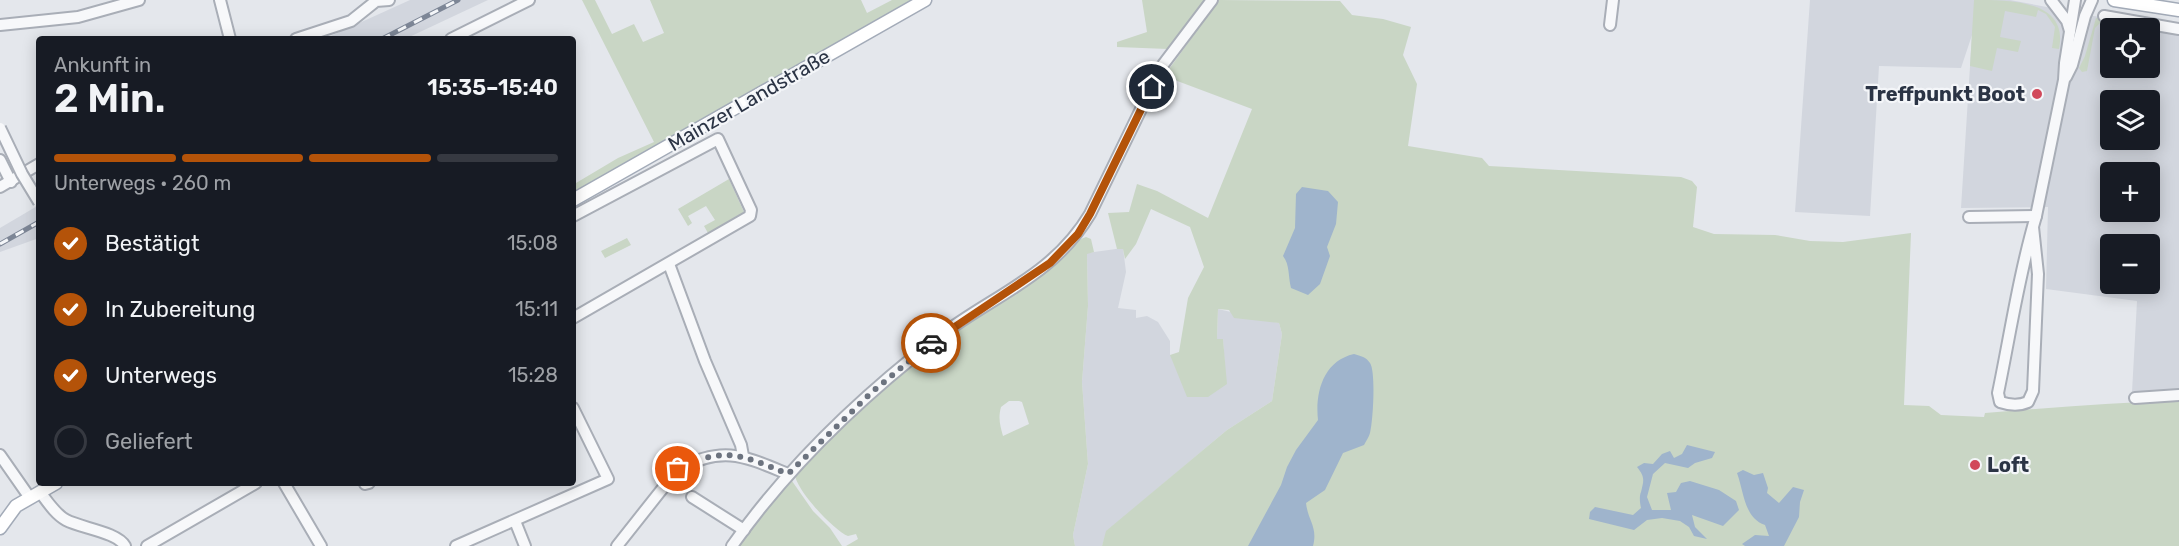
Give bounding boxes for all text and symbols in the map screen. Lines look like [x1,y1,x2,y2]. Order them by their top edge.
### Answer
map controls [2100,18,2160,294]
button: locate [2100,18,2160,78]
street label: Mainzer Landstraße [664,44,834,156]
text: Ankunft in [54,53,151,77]
pin [1126,61,1177,112]
icon: home [1135,70,1168,103]
text: 15:35–15:40 [427,74,558,101]
text: 2 Min. [54,76,165,122]
place label: Treffpunkt Boot [1865,82,2025,106]
marker: Treffpunkt Boot [2030,87,2044,101]
button: layers [2100,90,2160,150]
button: + [2100,162,2160,222]
text: Unterwegs · 260 m [54,171,231,195]
icon: check [54,227,87,260]
text: Bestätigt [105,230,200,257]
text: 15:08 [507,231,558,255]
button: − [2100,234,2160,294]
icon: check [54,293,87,326]
text: In Zubereitung [105,296,255,323]
text: 15:11 [515,297,558,321]
courier [901,313,961,373]
icon: car [915,327,948,360]
icon: check [54,359,87,392]
text: Unterwegs [105,362,217,389]
text: 15:28 [508,363,558,387]
text: Geliefert [105,428,193,455]
pin [652,443,703,494]
icon: bag [661,452,694,485]
place label: Loft [1987,453,2029,477]
marker: Loft [1968,458,1982,472]

